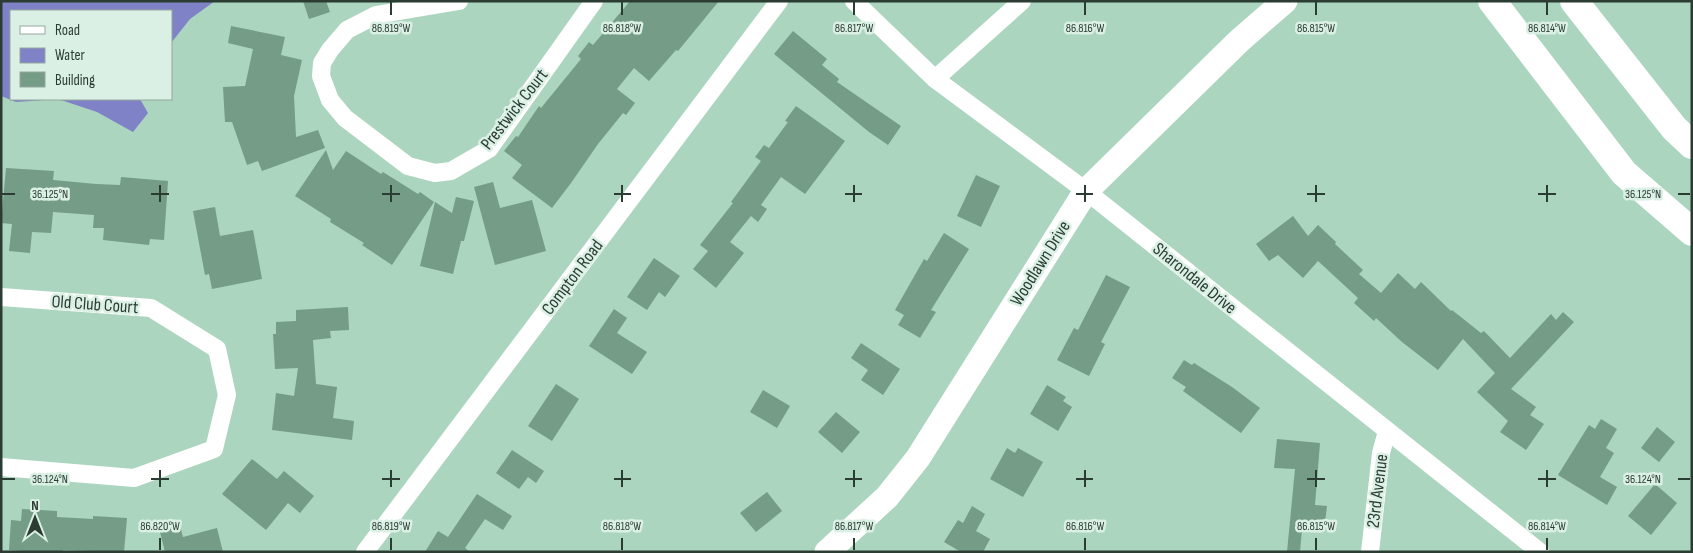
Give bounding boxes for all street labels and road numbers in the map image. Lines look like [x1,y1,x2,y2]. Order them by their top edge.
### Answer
street label: Prestwick Court [476,64,553,154]
street label: Woodlawn Drive [1006,217,1075,310]
street label: Compton Road [537,236,607,319]
street label: Sharondale Drive [1149,238,1241,319]
street label: Old Club Court [51,291,140,318]
street label: 23rd Avenue [1363,453,1392,529]

